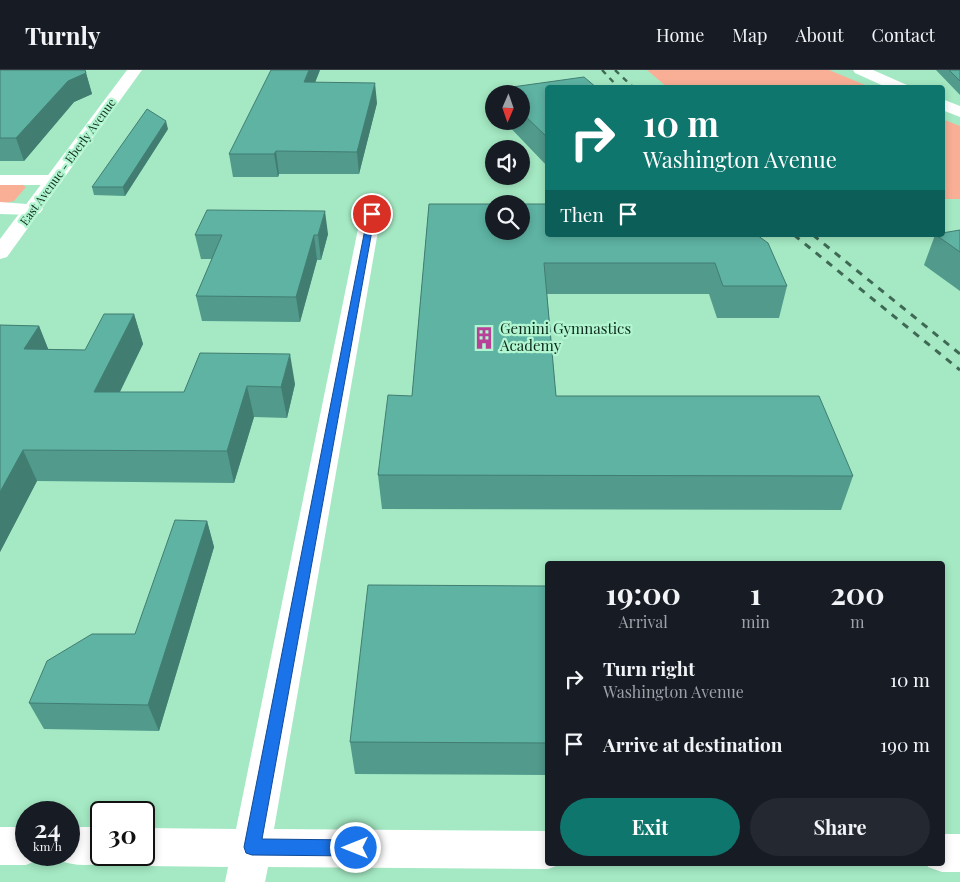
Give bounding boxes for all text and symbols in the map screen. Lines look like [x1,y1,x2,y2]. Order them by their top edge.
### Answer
text: Turnly [25,19,100,51]
text: Home [656,23,704,47]
text: Map [732,23,767,47]
text: About [795,23,844,47]
text: Contact [872,23,935,47]
north arrow [485,85,530,130]
map controls [485,85,530,240]
street label: East Avenue - Eberly Avenue [16,95,119,228]
text: 10 m [643,99,719,146]
icon: right [560,105,625,170]
button: sound [485,140,530,185]
text: Washington Avenue [643,144,837,174]
pin [351,193,393,235]
button: search [485,195,530,240]
icon: arrive [358,200,386,228]
icon: arrive [614,200,642,228]
text: Then [560,201,604,227]
place label: Gemini Gymnastics Academy [499,318,631,355]
building icon: Gemini Gymnastics Academy [471,325,497,351]
text: 19:00 [605,573,681,613]
text: 1 [750,573,761,613]
text: 200 [830,573,885,613]
text: Arrival [619,611,668,632]
text: min [741,611,770,632]
text: m [850,611,864,632]
text: Turn right [603,655,695,681]
icon: right [560,665,588,693]
text: 10 m [890,666,930,692]
text: Washington Avenue [603,681,744,702]
icon: arrive [560,730,588,758]
text: Arrive at destination [603,731,783,757]
text: 190 m [880,731,930,757]
button: Exit [560,798,740,856]
button: Share [750,798,930,856]
speed limit sign: 30 [90,801,155,866]
text: 24 [34,811,61,844]
position arrow [329,821,381,873]
text: km/h [33,838,62,854]

